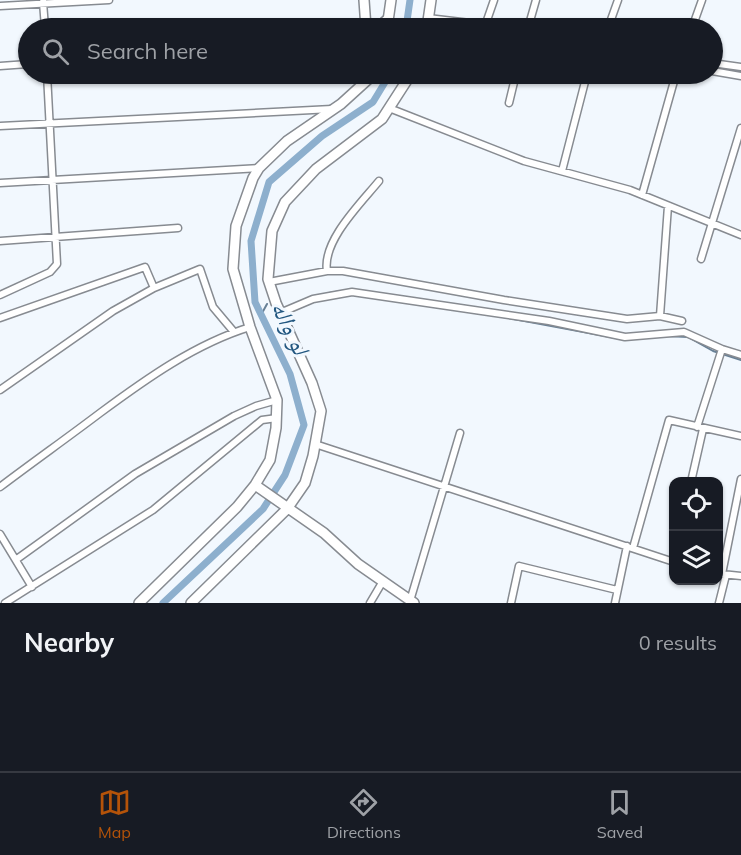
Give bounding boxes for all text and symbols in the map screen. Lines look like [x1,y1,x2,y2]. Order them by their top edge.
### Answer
search box [18,18,723,84]
icon: search [39,35,72,68]
text: Search here [87,37,208,65]
water label: لو واله [265,296,318,362]
map controls [669,477,723,585]
button: locate [669,477,723,531]
button: layers [669,531,723,585]
text: Nearby [24,626,114,659]
text: 0 results [639,630,717,655]
tab: Map [98,786,131,842]
tab: Directions [327,786,401,842]
tab: Saved [597,786,643,842]

